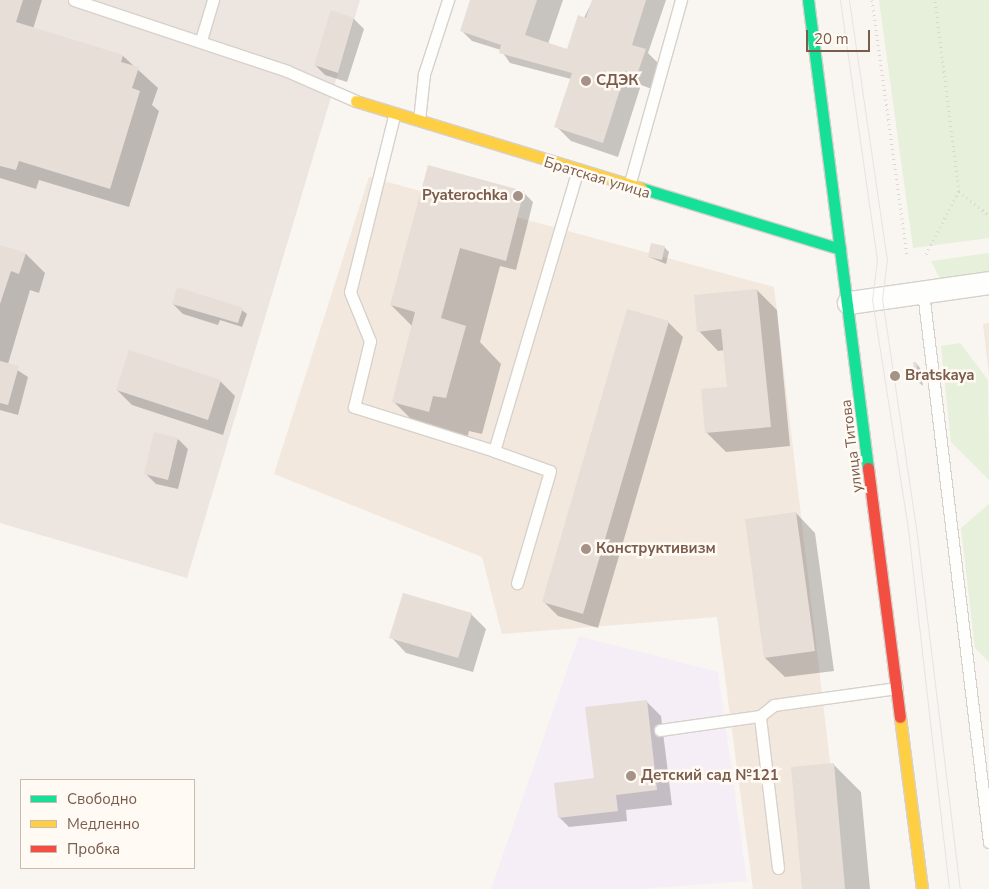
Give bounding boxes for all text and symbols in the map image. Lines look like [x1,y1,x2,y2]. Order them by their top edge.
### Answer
scale bar [809,20,873,52]
text: 20 m [814,29,849,49]
place label: СДЭК [596,72,638,90]
marker: СДЭК [580,75,592,87]
street label: Братская улица [542,153,652,203]
place label: Pyaterochka [422,187,508,205]
marker: Pyaterochka [512,190,524,202]
place label: Bratskaya [905,367,974,385]
marker: Bratskaya [889,370,901,382]
street label: улица Титова [837,398,867,494]
place label: Конструктивизм [596,540,716,558]
marker: Конструктивизм [580,543,592,555]
place label: Детский сад №121 [641,767,779,785]
marker: Детский сад №121 [625,770,637,782]
legend [20,779,195,869]
text: Свободно [67,789,137,809]
text: Медленно [67,814,140,834]
text: Пробка [67,839,120,859]

